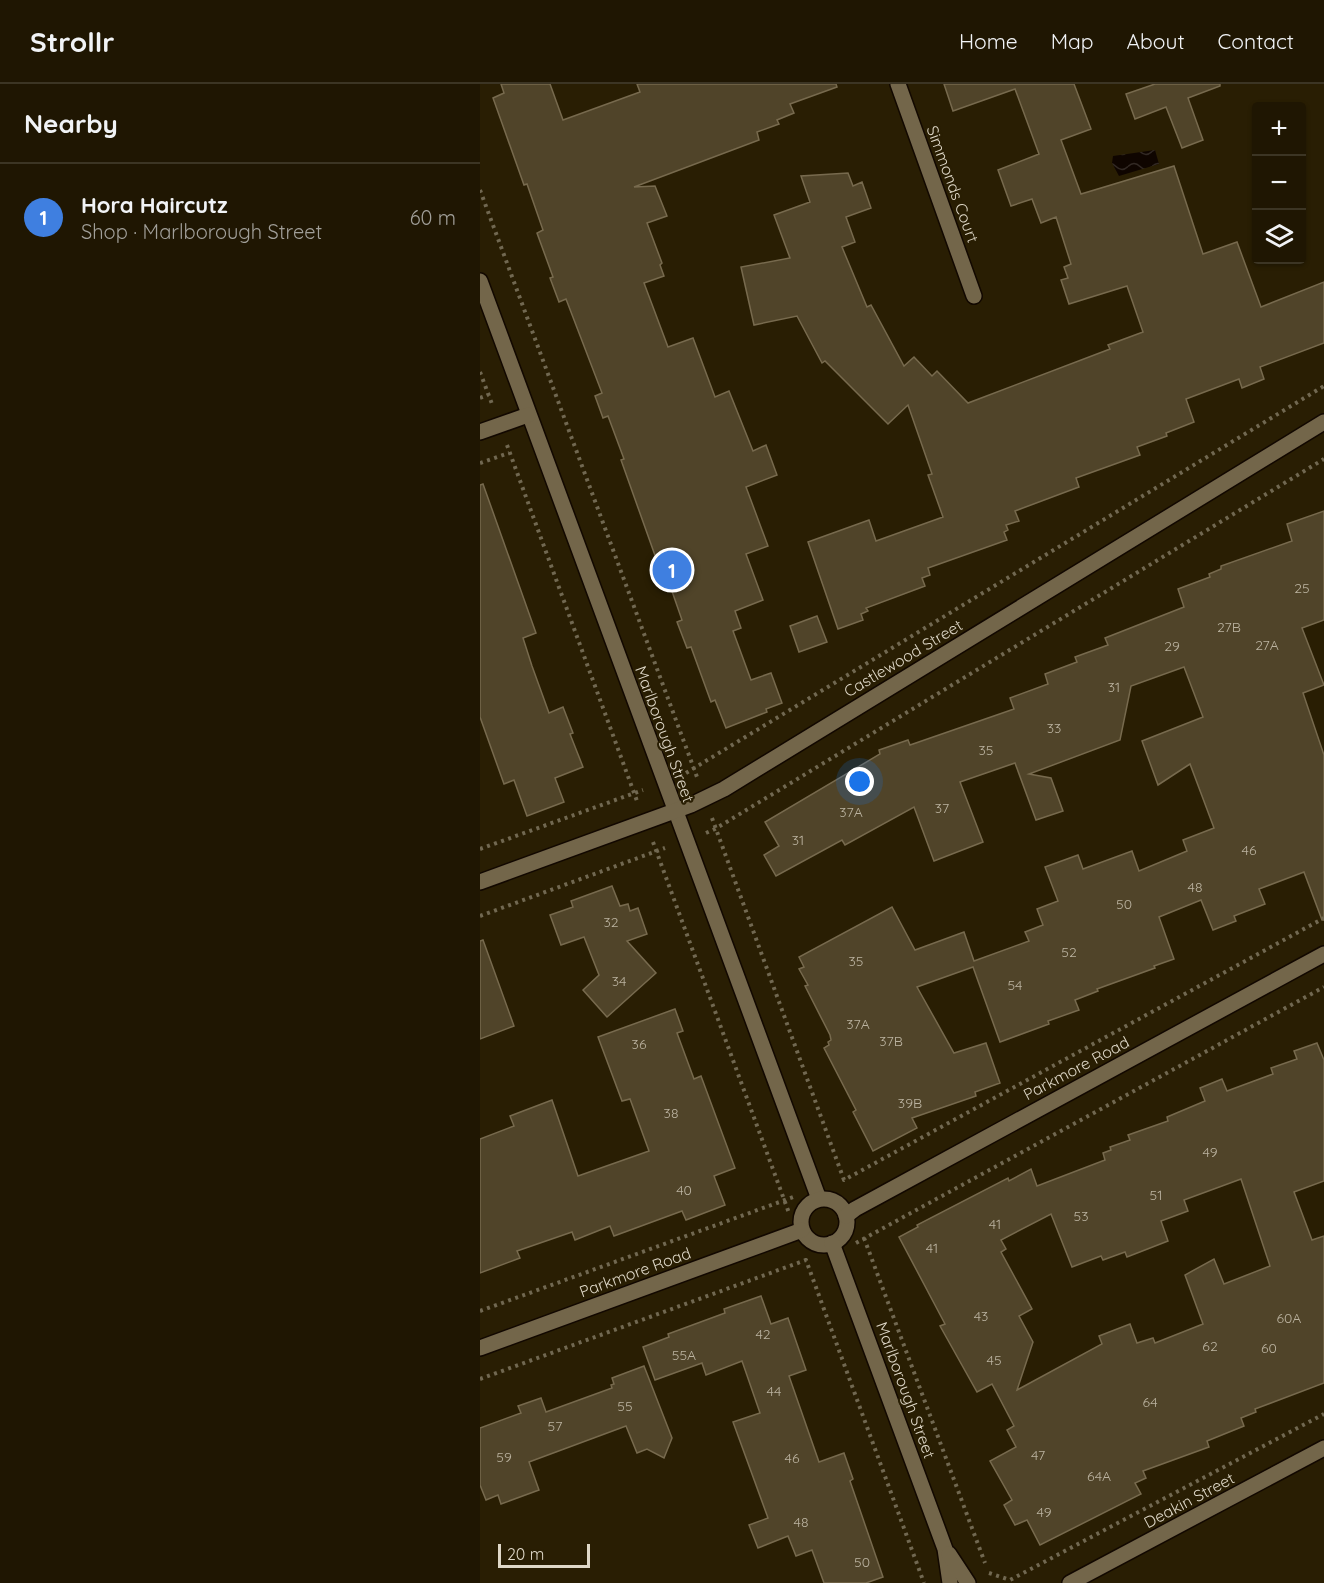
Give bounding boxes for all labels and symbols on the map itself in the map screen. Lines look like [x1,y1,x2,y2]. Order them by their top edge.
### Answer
street label: Simmonds Court [923,123,983,245]
pin: 1 [652,548,692,592]
house number: 25 [1294,579,1310,597]
street label: Castlewood Street [840,615,966,701]
house number: 27B [1217,618,1241,636]
house number: 27A [1255,636,1279,654]
house number: 29 [1164,637,1180,655]
street label: Marlborough Street [631,663,699,805]
house number: 31 [1108,678,1120,696]
house number: 33 [1047,719,1061,737]
house number: 35 [979,741,993,759]
your location [845,767,874,796]
house number: 37 [935,799,949,817]
house number: 37A [839,803,863,821]
house number: 31 [792,831,804,849]
house number: 46 [1242,841,1257,859]
house number: 48 [1188,878,1202,896]
house number: 50 [1116,895,1132,913]
house number: 32 [603,913,619,931]
house number: 52 [1061,943,1077,961]
house number: 35 [849,952,863,970]
house number: 34 [612,972,626,990]
house number: 54 [1007,976,1023,994]
house number: 37A [846,1015,870,1033]
house number: 37B [879,1032,903,1050]
street label: Parkmore Road [1020,1032,1132,1104]
house number: 36 [632,1035,647,1053]
house number: 39B [898,1094,922,1112]
house number: 38 [664,1104,678,1122]
house number: 49 [1203,1143,1218,1161]
house number: 40 [676,1181,692,1199]
house number: 51 [1150,1186,1162,1204]
house number: 53 [1074,1207,1088,1225]
house number: 41 [989,1215,1001,1233]
house number: 41 [926,1239,938,1257]
street label: Parkmore Road [577,1243,693,1301]
house number: 43 [974,1307,988,1325]
house number: 60A [1277,1309,1301,1327]
street label: Marlborough Street [872,1319,940,1461]
house number: 42 [755,1325,771,1343]
house number: 62 [1202,1337,1218,1355]
house number: 60 [1261,1339,1277,1357]
house number: 55A [672,1346,696,1364]
house number: 45 [986,1351,1002,1369]
house number: 44 [767,1382,781,1400]
house number: 64 [1142,1393,1158,1411]
house number: 55 [617,1397,633,1415]
house number: 57 [548,1417,562,1435]
house number: 47 [1031,1446,1045,1464]
house number: 59 [496,1448,512,1466]
house number: 46 [785,1449,800,1467]
house number: 64A [1087,1467,1111,1485]
street label: Deakin Street [1140,1468,1238,1532]
house number: 49 [1037,1503,1052,1521]
house number: 48 [794,1513,808,1531]
scale bar [498,1541,590,1568]
house number: 50 [854,1553,870,1571]

